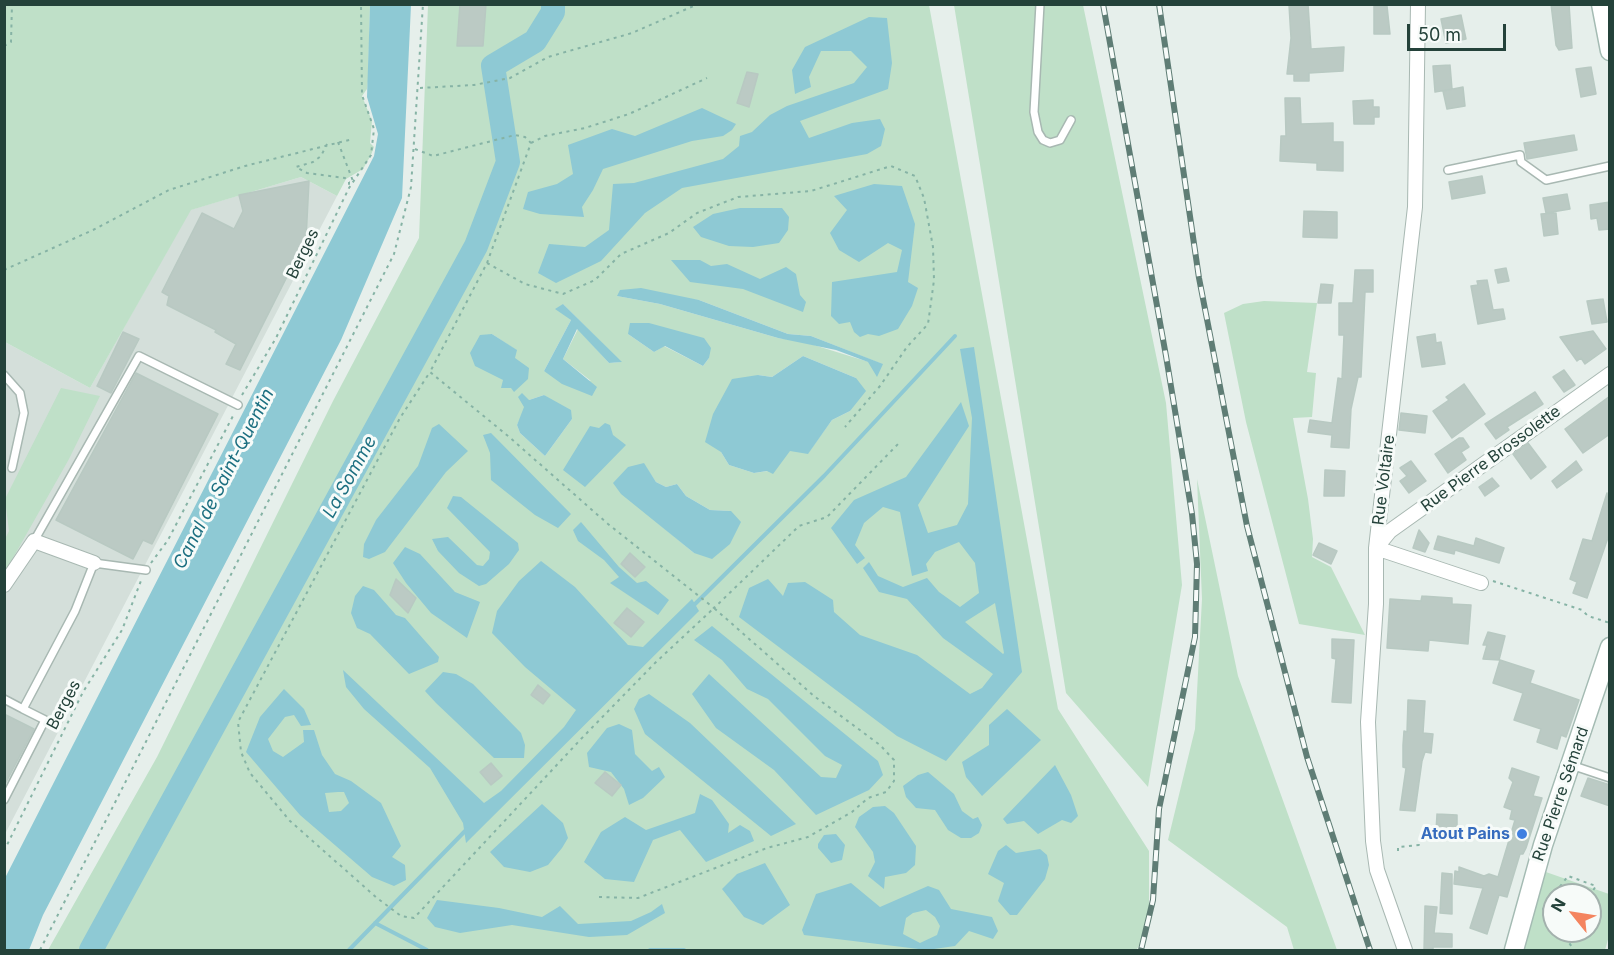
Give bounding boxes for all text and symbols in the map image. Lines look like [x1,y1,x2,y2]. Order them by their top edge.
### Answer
scale bar [1410,12,1509,50]
text: 50 m [1418,24,1461,45]
street label: Berges [283,226,323,282]
water label: Canal de Saint-Quentin [169,385,279,573]
street label: Rue Pierre Brossolette [1418,402,1564,516]
water label: La Somme [319,432,381,522]
street label: Rue Voltaire [1369,434,1399,526]
street label: Berges [43,677,85,733]
street label: Rue Pierre Sémard [1529,724,1593,864]
place label: Atout Pains [1421,824,1510,844]
marker: Atout Pains [1515,827,1529,841]
north arrow [1542,883,1602,943]
text: N [1546,895,1570,915]

